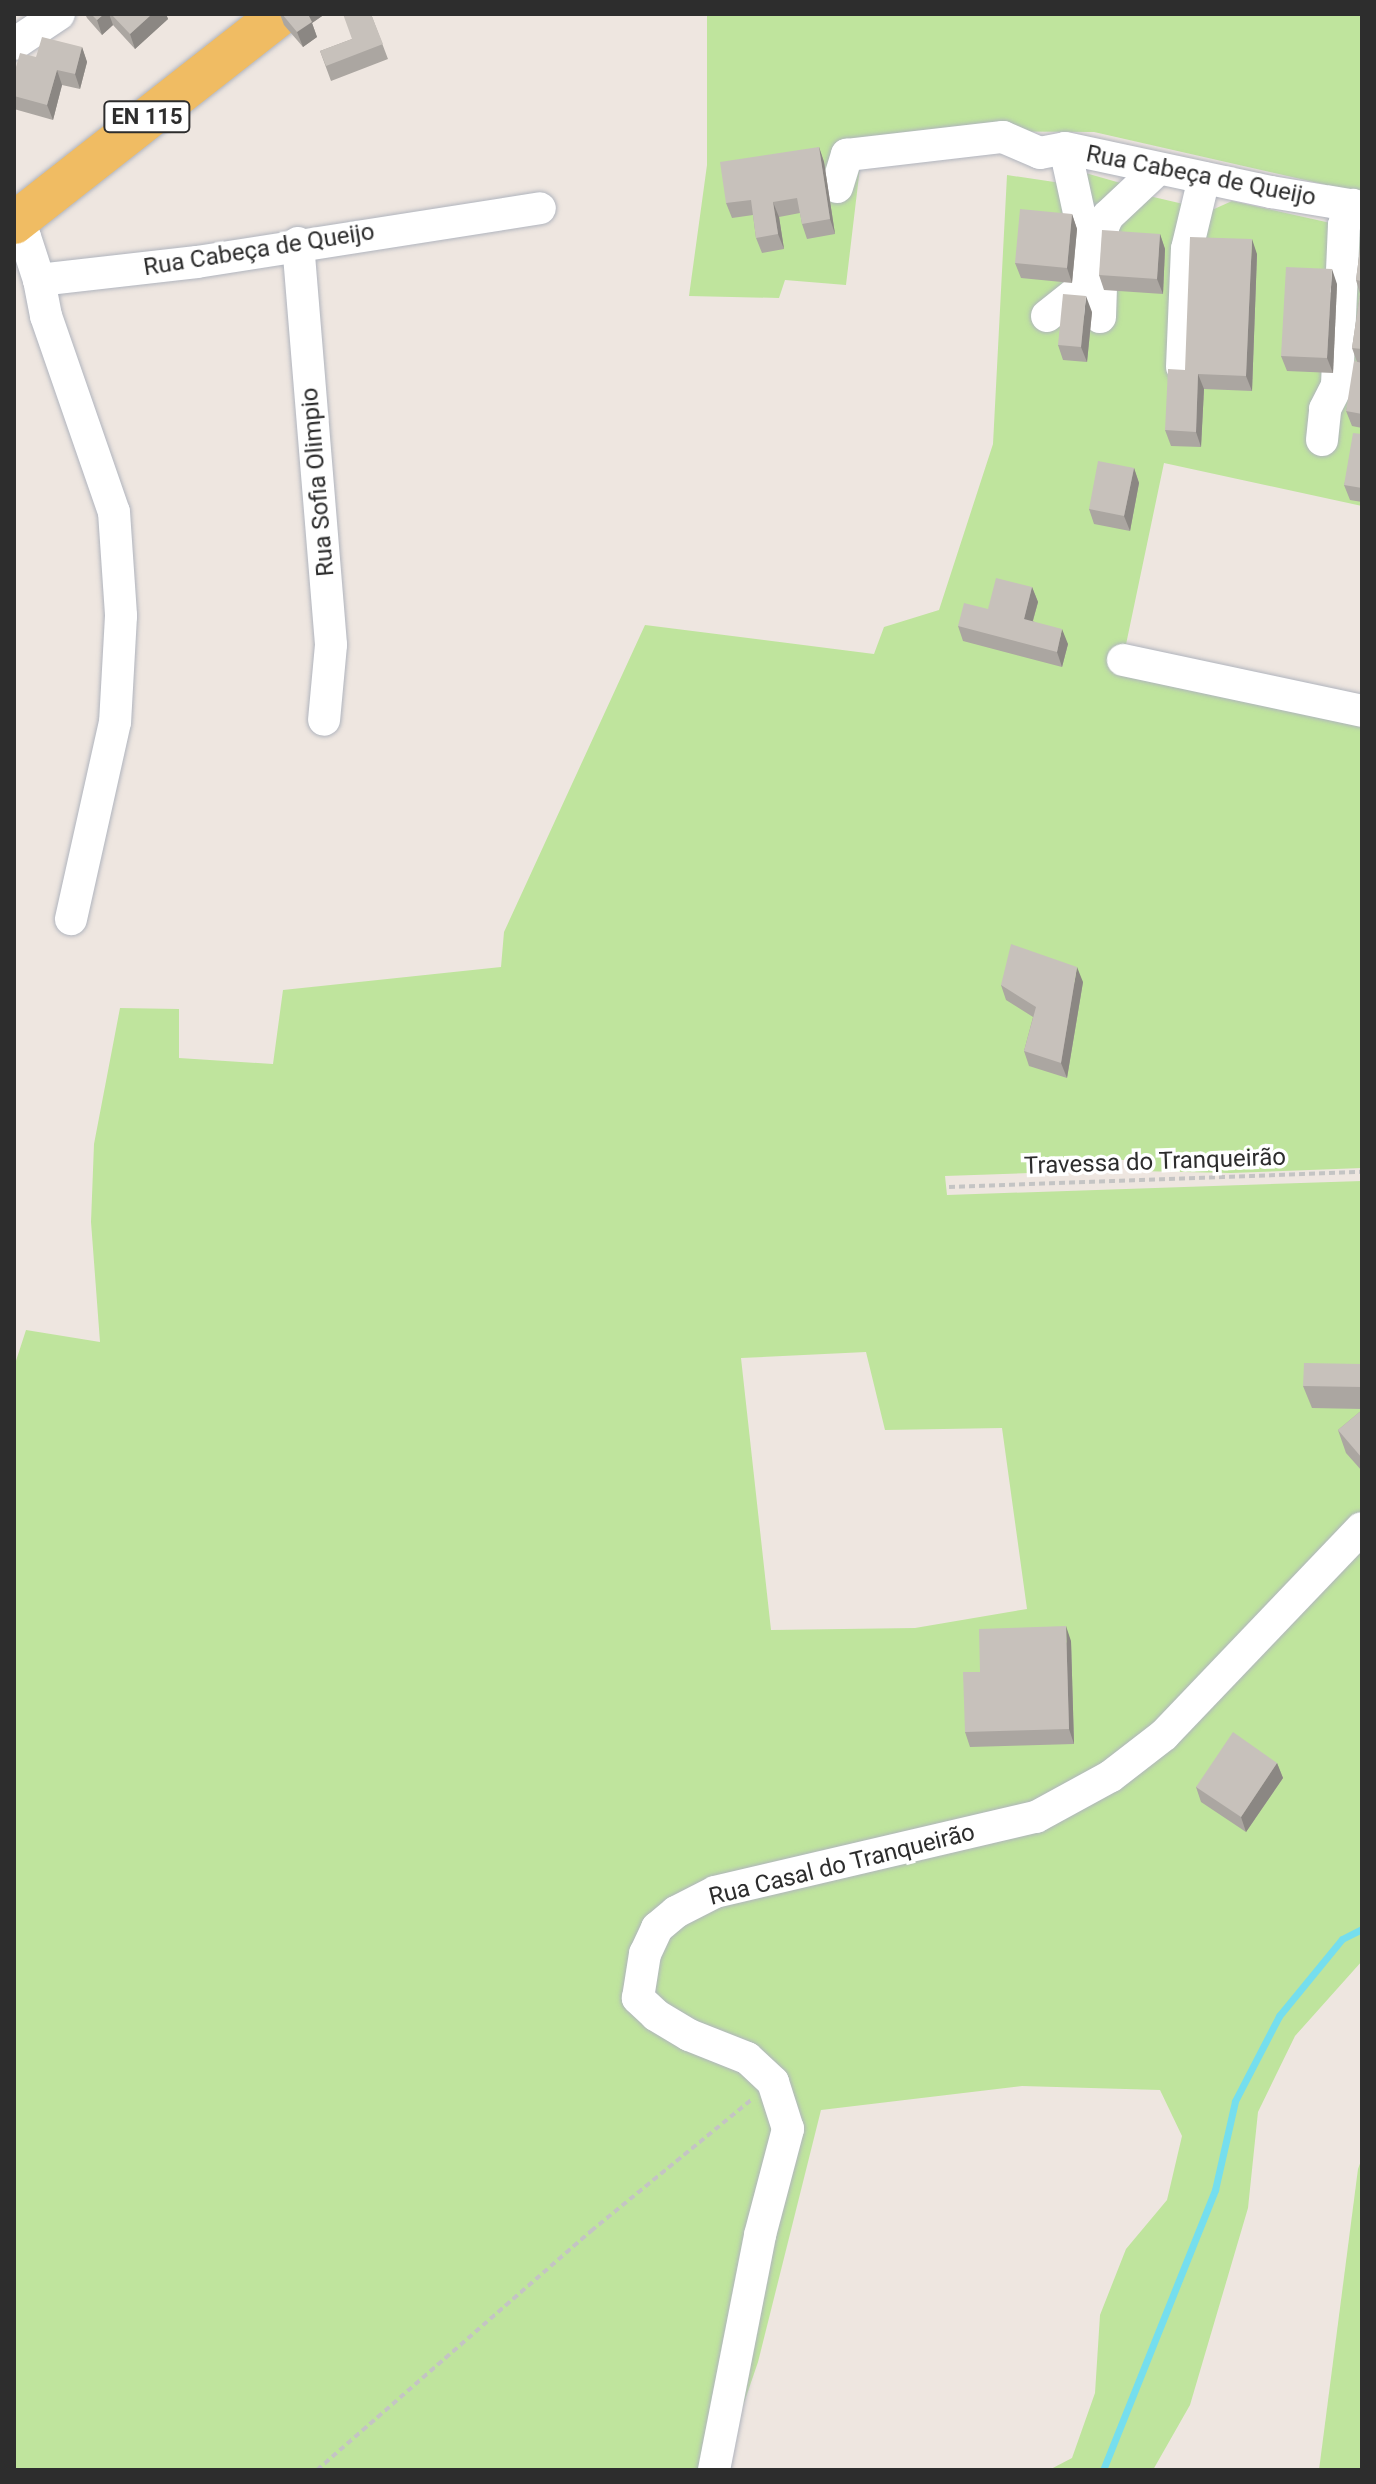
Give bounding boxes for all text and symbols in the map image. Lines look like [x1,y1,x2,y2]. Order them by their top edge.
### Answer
road number: EN 115 [103,99,191,135]
street label: Rua Cabeça de Queijo [1084,140,1318,212]
street label: Rua Cabeça de Queijo [141,218,377,282]
street label: Rua Sofia Olimpio [295,386,341,578]
street label: Travessa do Tranqueirão [1023,1143,1287,1181]
street label: Rua Casal do Tranqueirão [706,1818,978,1912]

